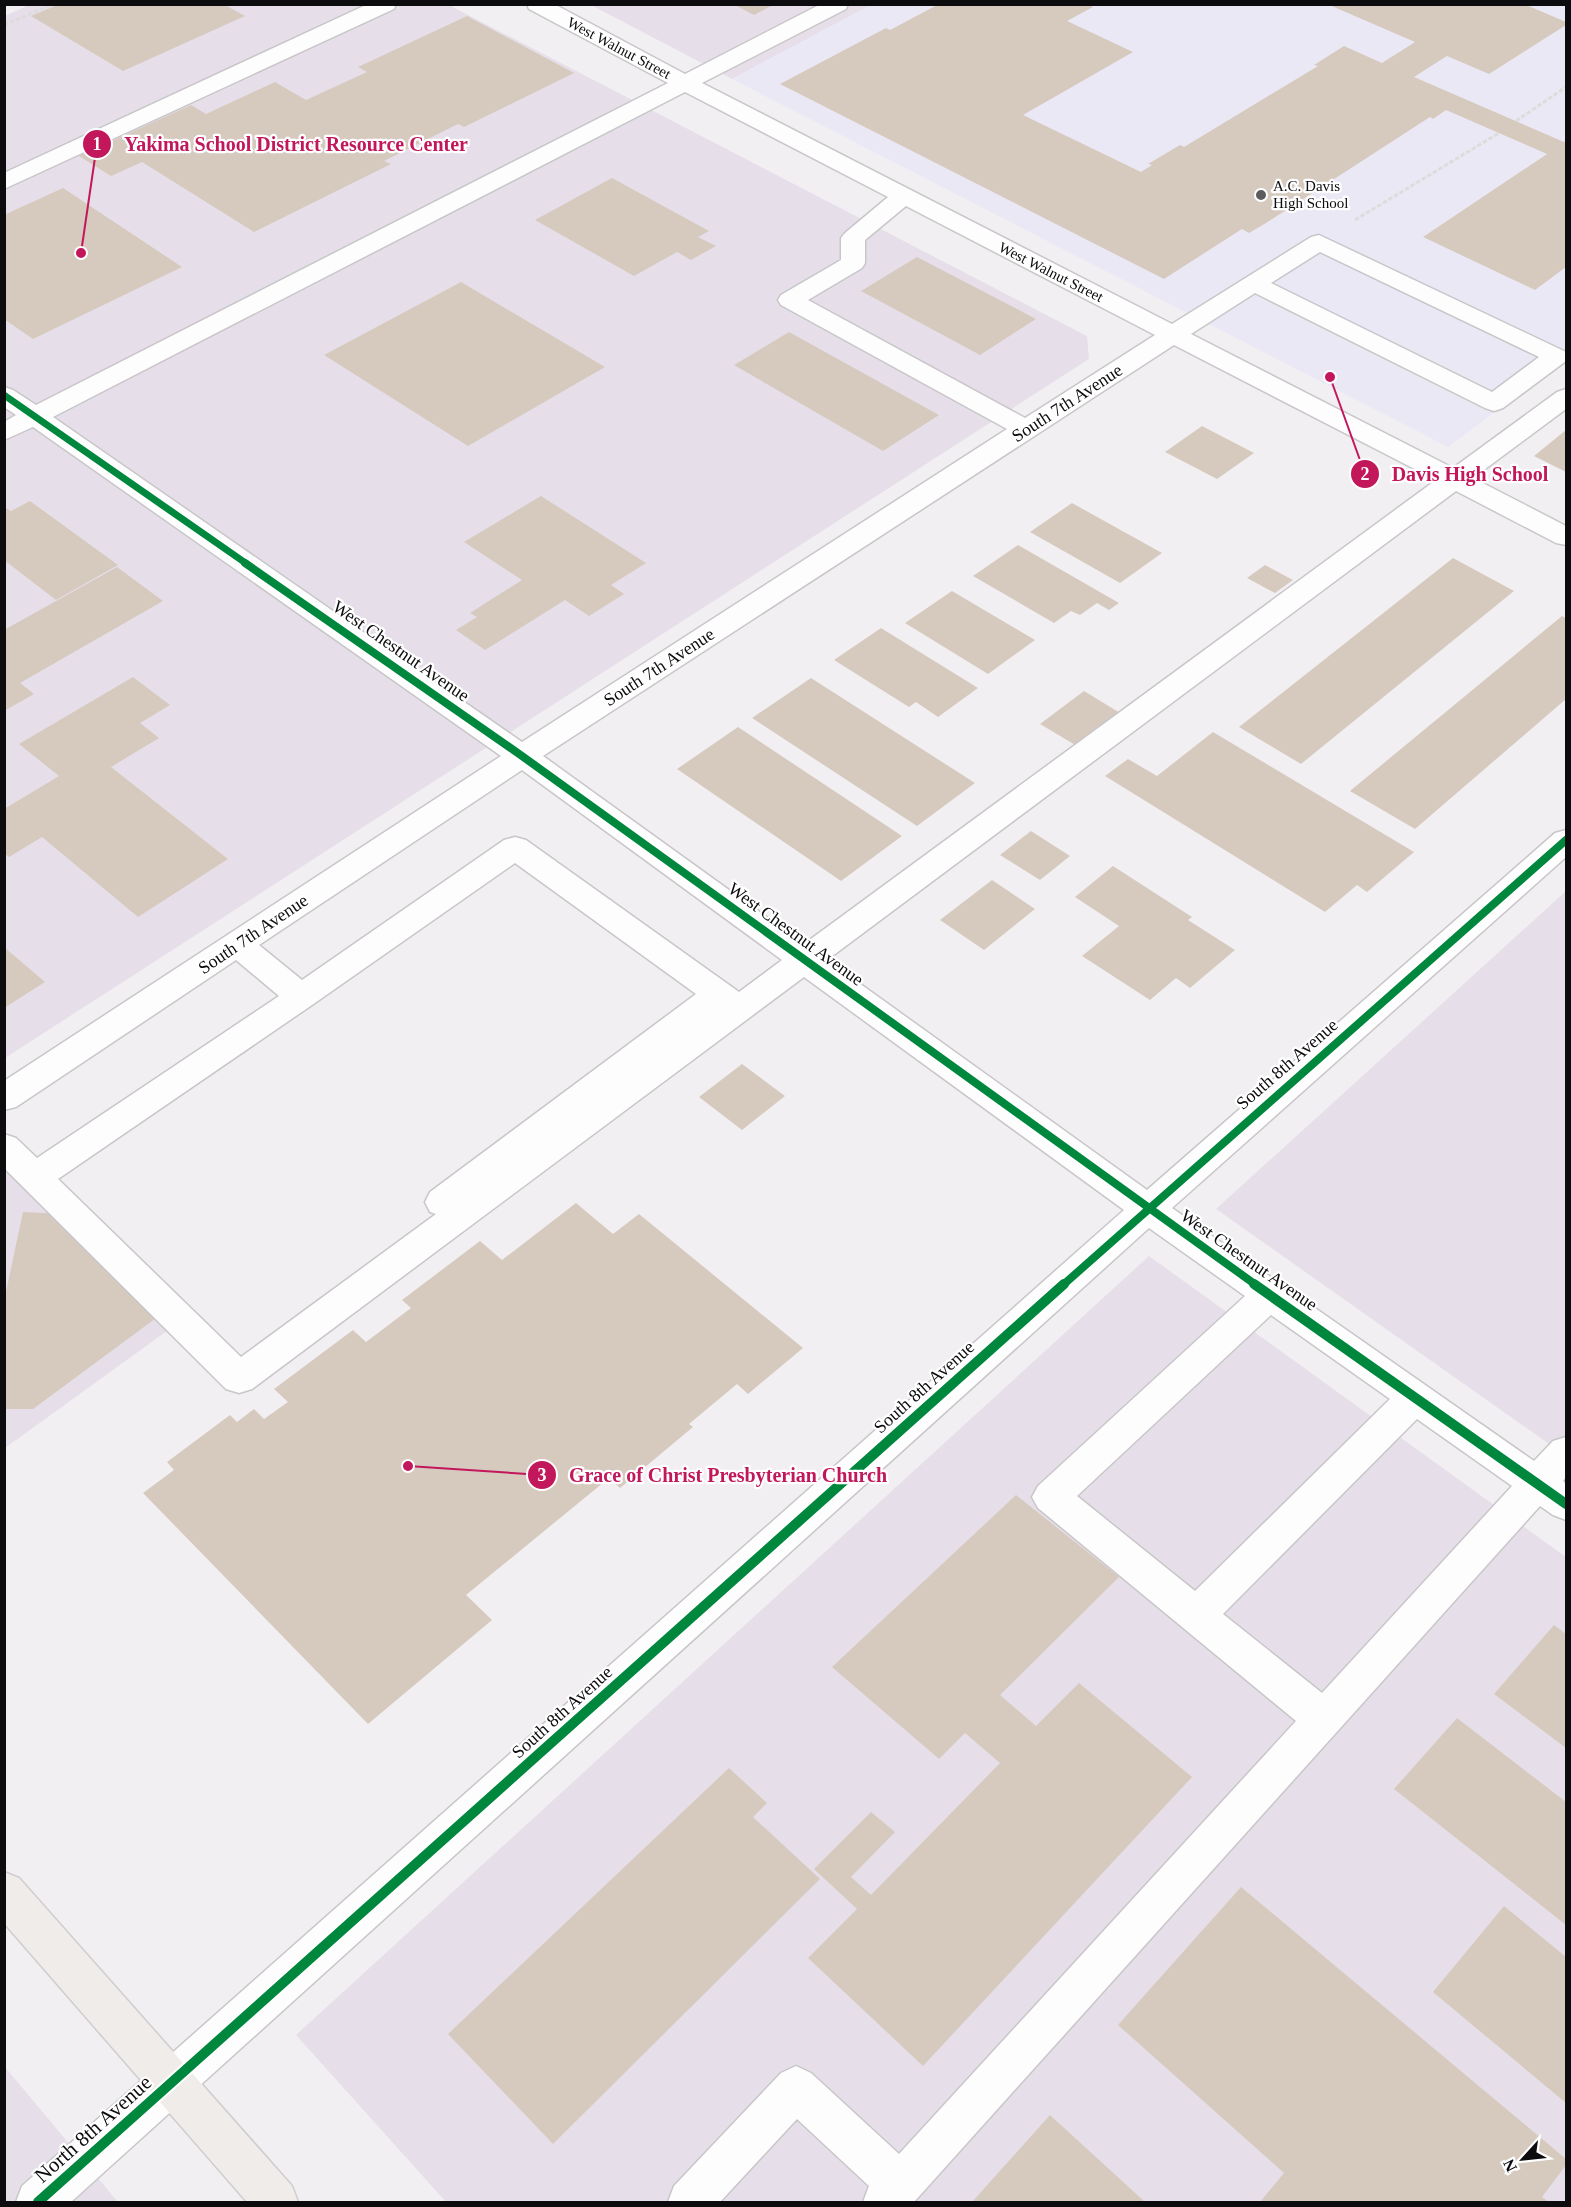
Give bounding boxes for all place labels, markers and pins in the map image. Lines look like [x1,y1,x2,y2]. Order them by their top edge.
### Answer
callout: Yakima School District Resource Center [82,125,480,163]
place label: A.C. Davis High School [1273,178,1348,211]
marker: A.C. Davis High School [1254,188,1268,202]
callout: Davis High School [1350,455,1560,493]
callout: Grace of Christ Presbyterian Church [527,1456,899,1494]

